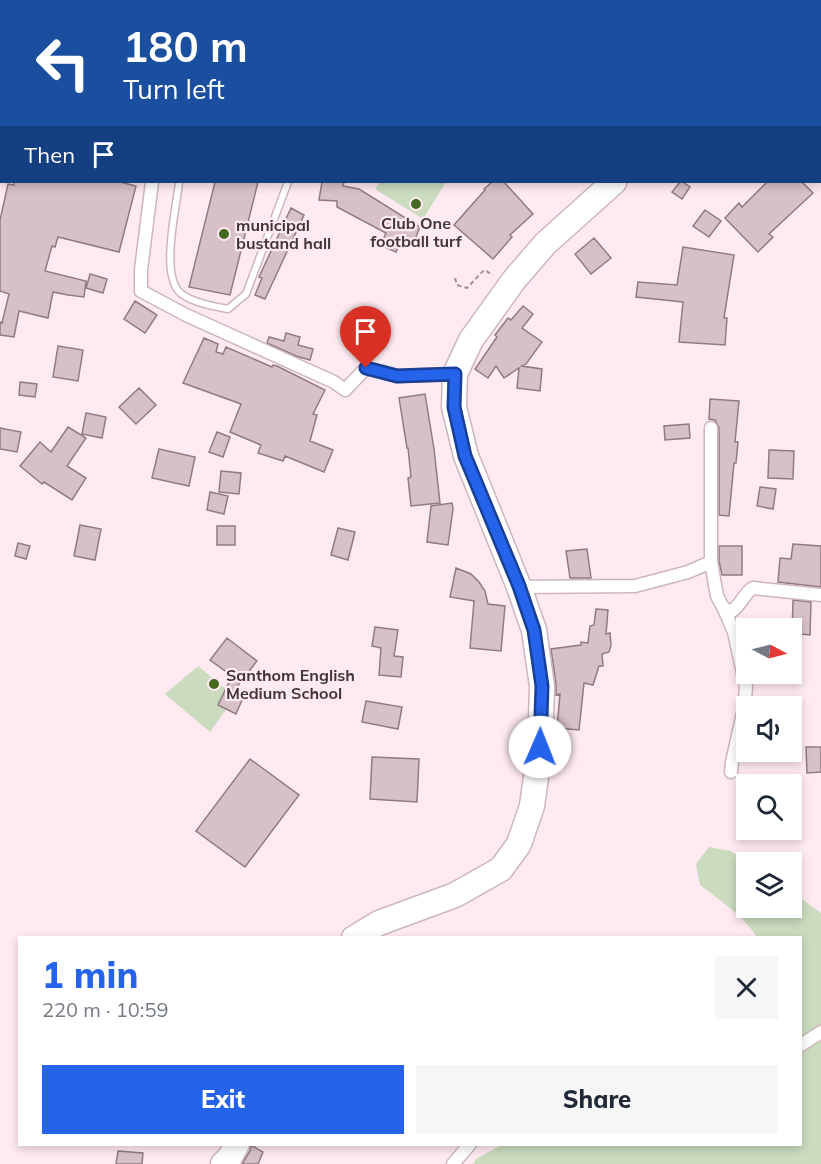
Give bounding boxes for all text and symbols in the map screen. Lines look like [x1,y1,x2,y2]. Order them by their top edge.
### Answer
text: 180 m [123,20,248,73]
icon: left [24,24,102,102]
text: Turn left [123,72,225,106]
icon: arrive [87,138,120,171]
text: Then [24,141,75,169]
marker: Club One football turf [409,197,423,211]
place label: Club One football turf [370,213,463,251]
place label: municipal bustand hall [236,215,331,253]
marker: municipal bustand hall [217,227,231,241]
pin [340,306,391,368]
icon: arrive [349,315,382,348]
north arrow [736,618,802,684]
map controls [736,618,802,918]
place label: Santhom English Medium School [226,665,355,703]
marker: Santhom English Medium School [207,677,221,691]
button: sound [736,696,802,762]
position arrow [508,715,572,779]
button: search [736,774,802,840]
button: layers [736,852,802,918]
text: 1 min [42,952,138,997]
button: close [715,956,778,1019]
text: 220 m · 10:59 [42,997,168,1022]
button: Exit [42,1065,404,1134]
button: Share [416,1065,778,1134]

